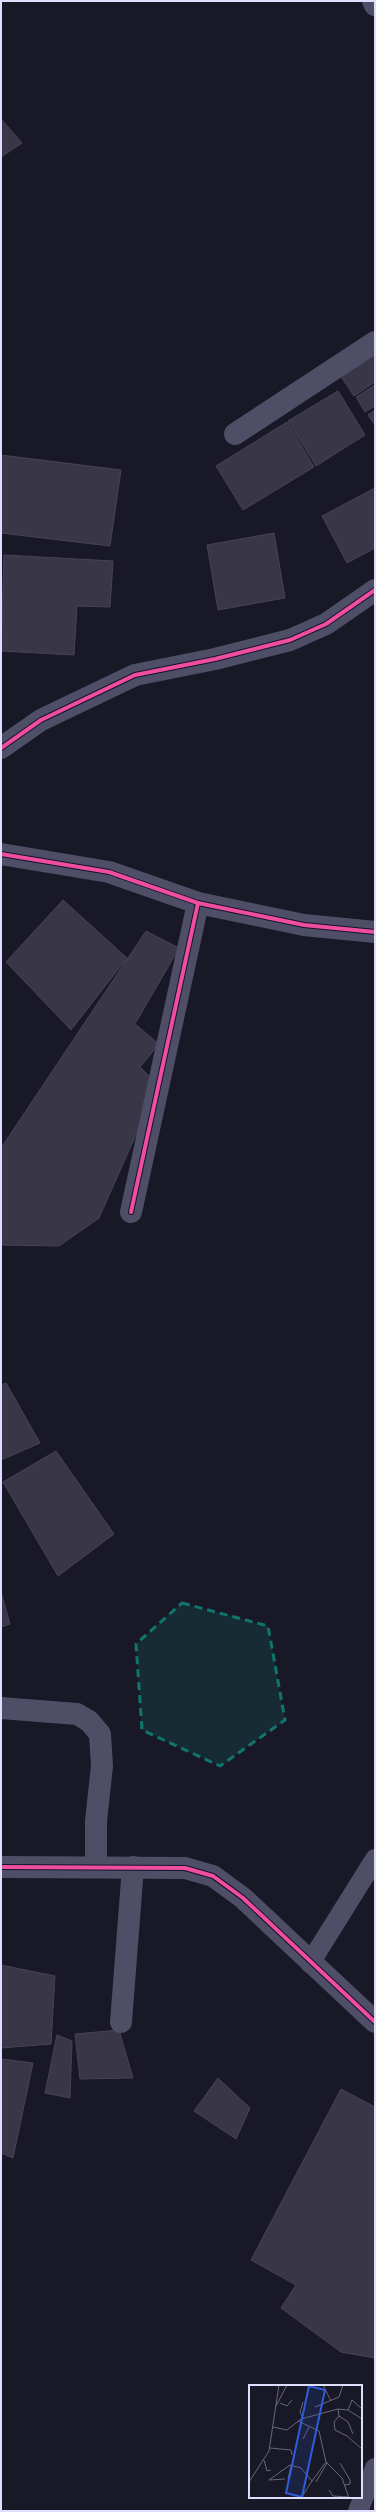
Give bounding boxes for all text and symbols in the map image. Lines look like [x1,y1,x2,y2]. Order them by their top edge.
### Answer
inset map [249,2385,362,2498]

